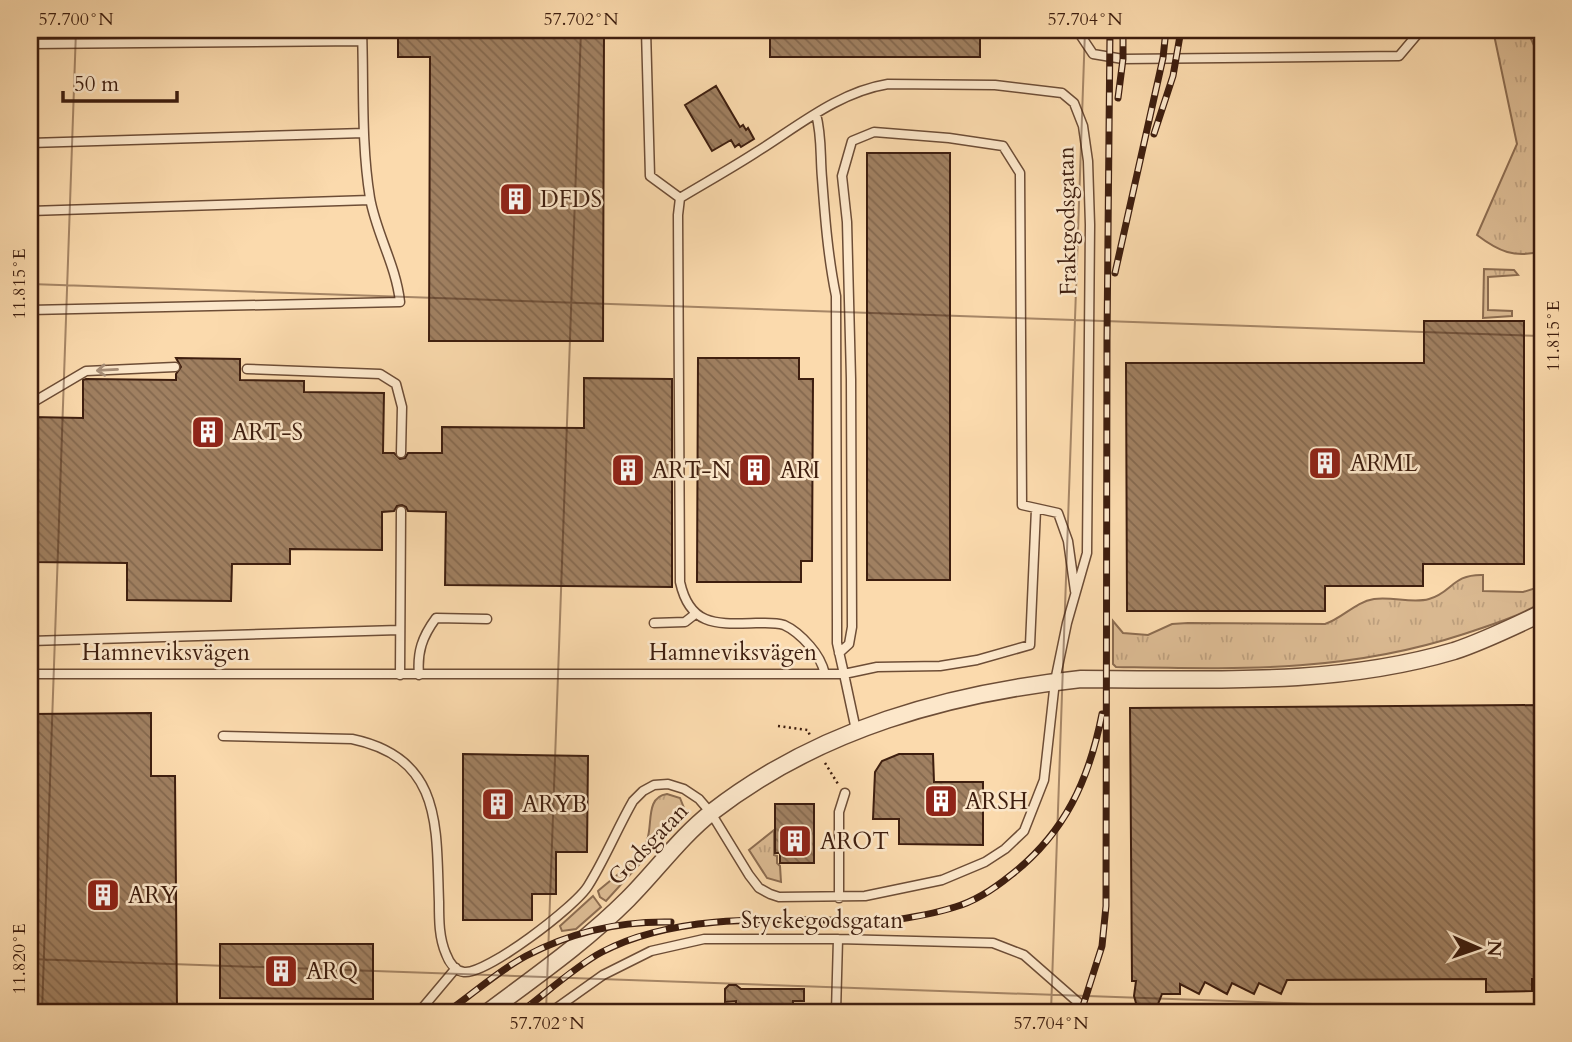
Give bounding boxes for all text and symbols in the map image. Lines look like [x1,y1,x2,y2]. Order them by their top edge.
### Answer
text: 57.700°N [38,7,114,32]
text: 57.702°N [543,7,619,32]
text: 57.704°N [1047,7,1123,32]
scale bar [63,60,177,104]
text: 50 m [74,70,119,99]
street label: Fraktgodsgatan [1050,146,1084,296]
building icon: DFDS [497,180,535,218]
place label: DFDS [540,184,602,215]
text: 11.815°E [7,249,32,320]
text: 11.815°E [1541,301,1566,372]
one-way arrow [96,363,119,376]
building icon: ART-S [189,413,227,451]
place label: ART-S [232,417,303,448]
building icon: ARML [1306,444,1344,482]
place label: ARML [1350,448,1418,479]
building icon: ART-N [609,451,647,489]
building icon: ARI [736,451,774,489]
place label: ART-N [652,455,731,486]
place label: ARI [780,455,820,486]
street label: Hamneviksvägen [82,637,250,668]
street label: Hamneviksvägen [649,637,817,668]
building icon: ARSH [922,782,960,820]
building icon: ARYB [479,785,517,823]
place label: ARSH [965,786,1028,817]
place label: ARYB [522,789,587,820]
street label: Godsgatan [601,796,695,892]
building icon: AROT [776,822,814,860]
place label: AROT [820,826,889,857]
building icon: ARY [84,876,122,914]
place label: ARY [128,880,178,911]
street label: Styckegodsgatan [741,905,903,936]
north arrow [1442,912,1512,982]
text: 11.820°E [7,924,32,995]
text: N [1481,940,1507,958]
building icon: ARQ [262,952,300,990]
place label: ARQ [306,956,358,987]
text: 57.702°N [509,1011,585,1036]
text: 57.704°N [1013,1011,1089,1036]

